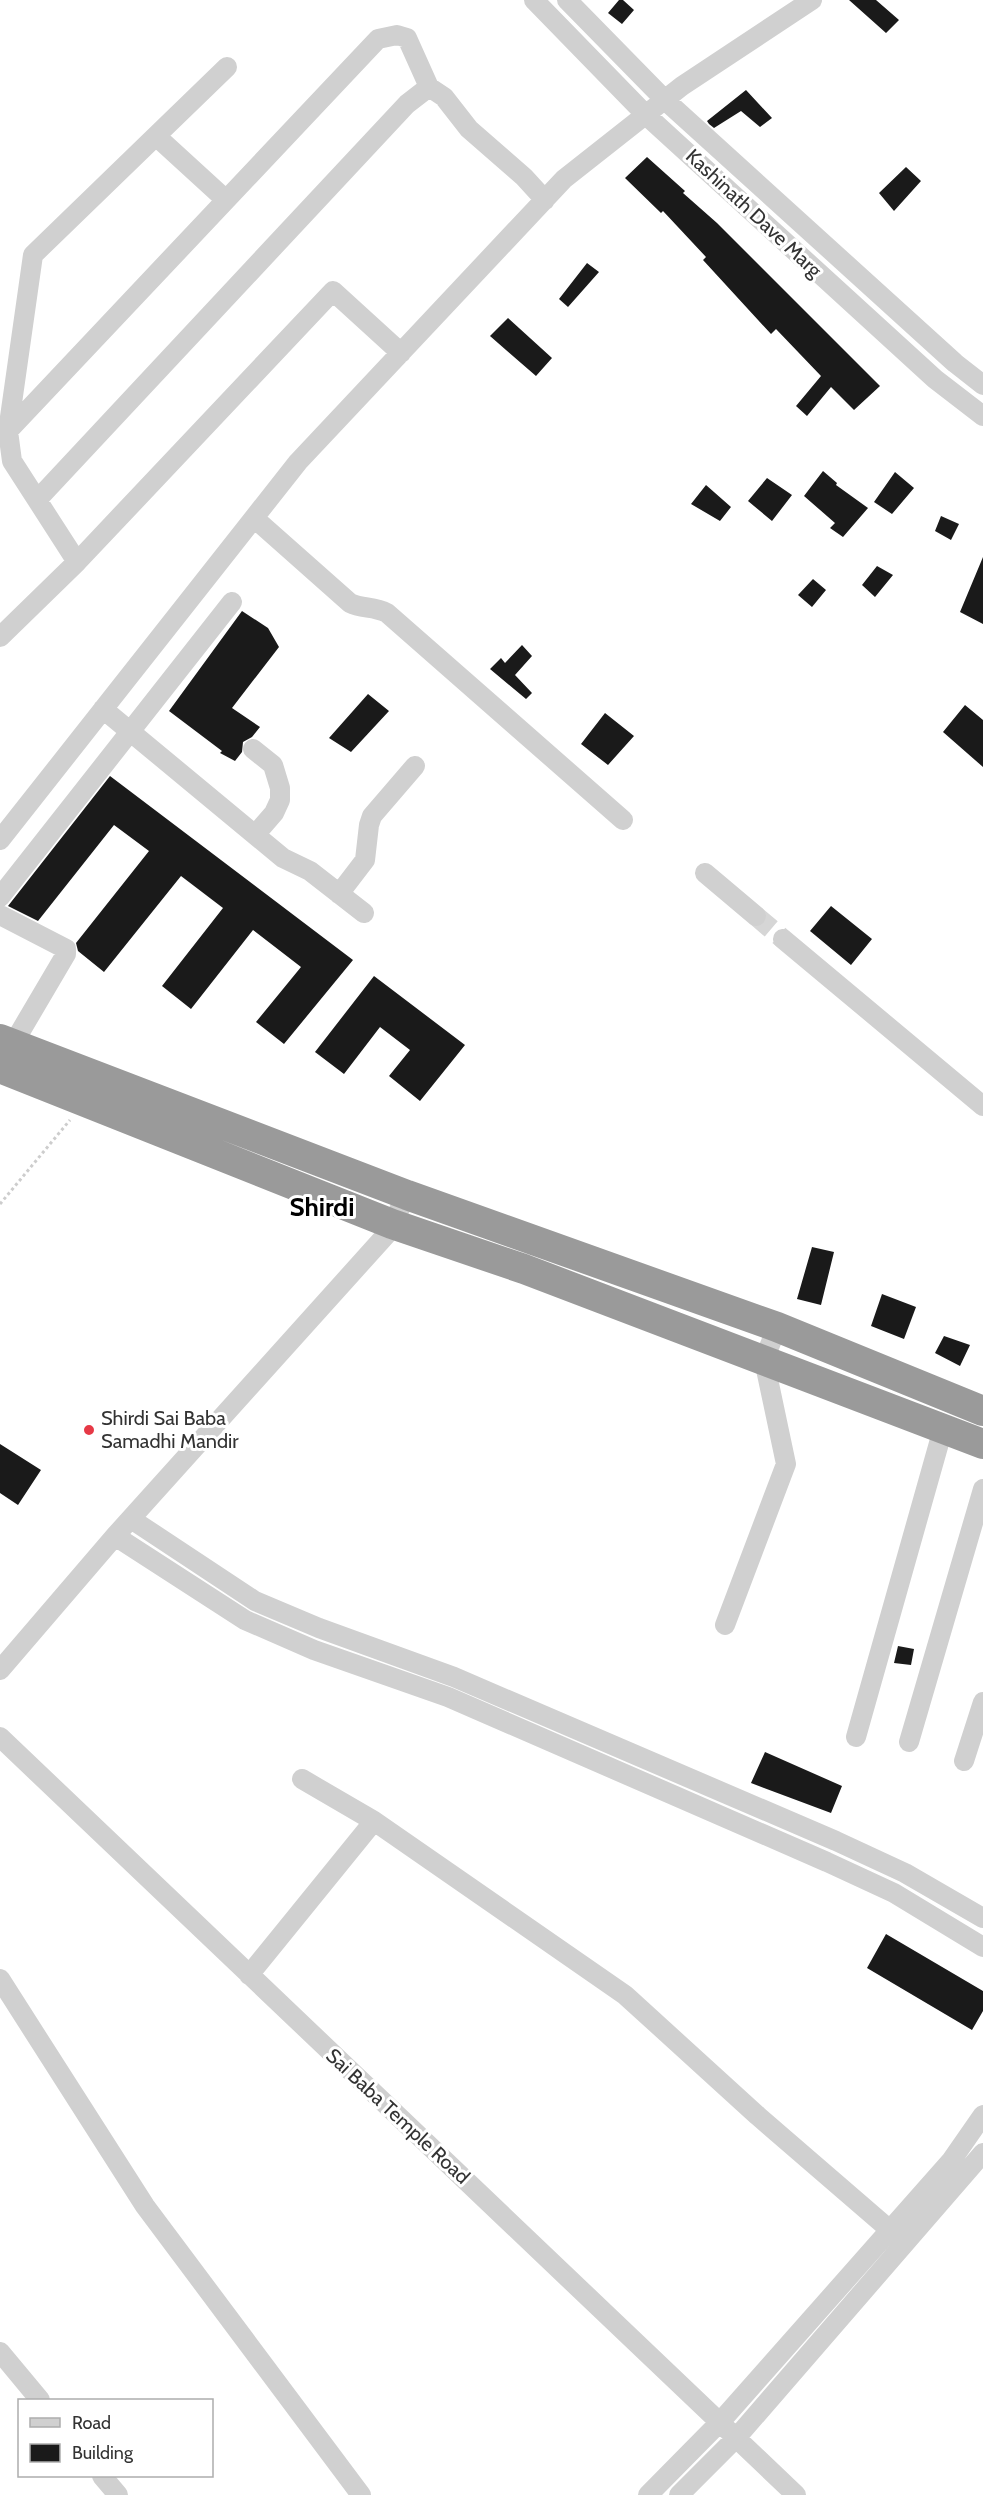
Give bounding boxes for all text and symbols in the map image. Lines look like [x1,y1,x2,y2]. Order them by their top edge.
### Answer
street label: Kashinath Dave Marg [681,144,828,283]
district label: Shirdi [290,1191,354,1223]
place label: Shirdi Sai Baba Samadhi Mandir [101,1406,239,1453]
marker: Shirdi Sai Baba Samadhi Mandir [82,1423,96,1437]
street label: Sai Baba Temple Road [321,2043,475,2189]
legend [18,2399,213,2477]
text: Road [72,2412,111,2434]
text: Building [72,2442,134,2464]

